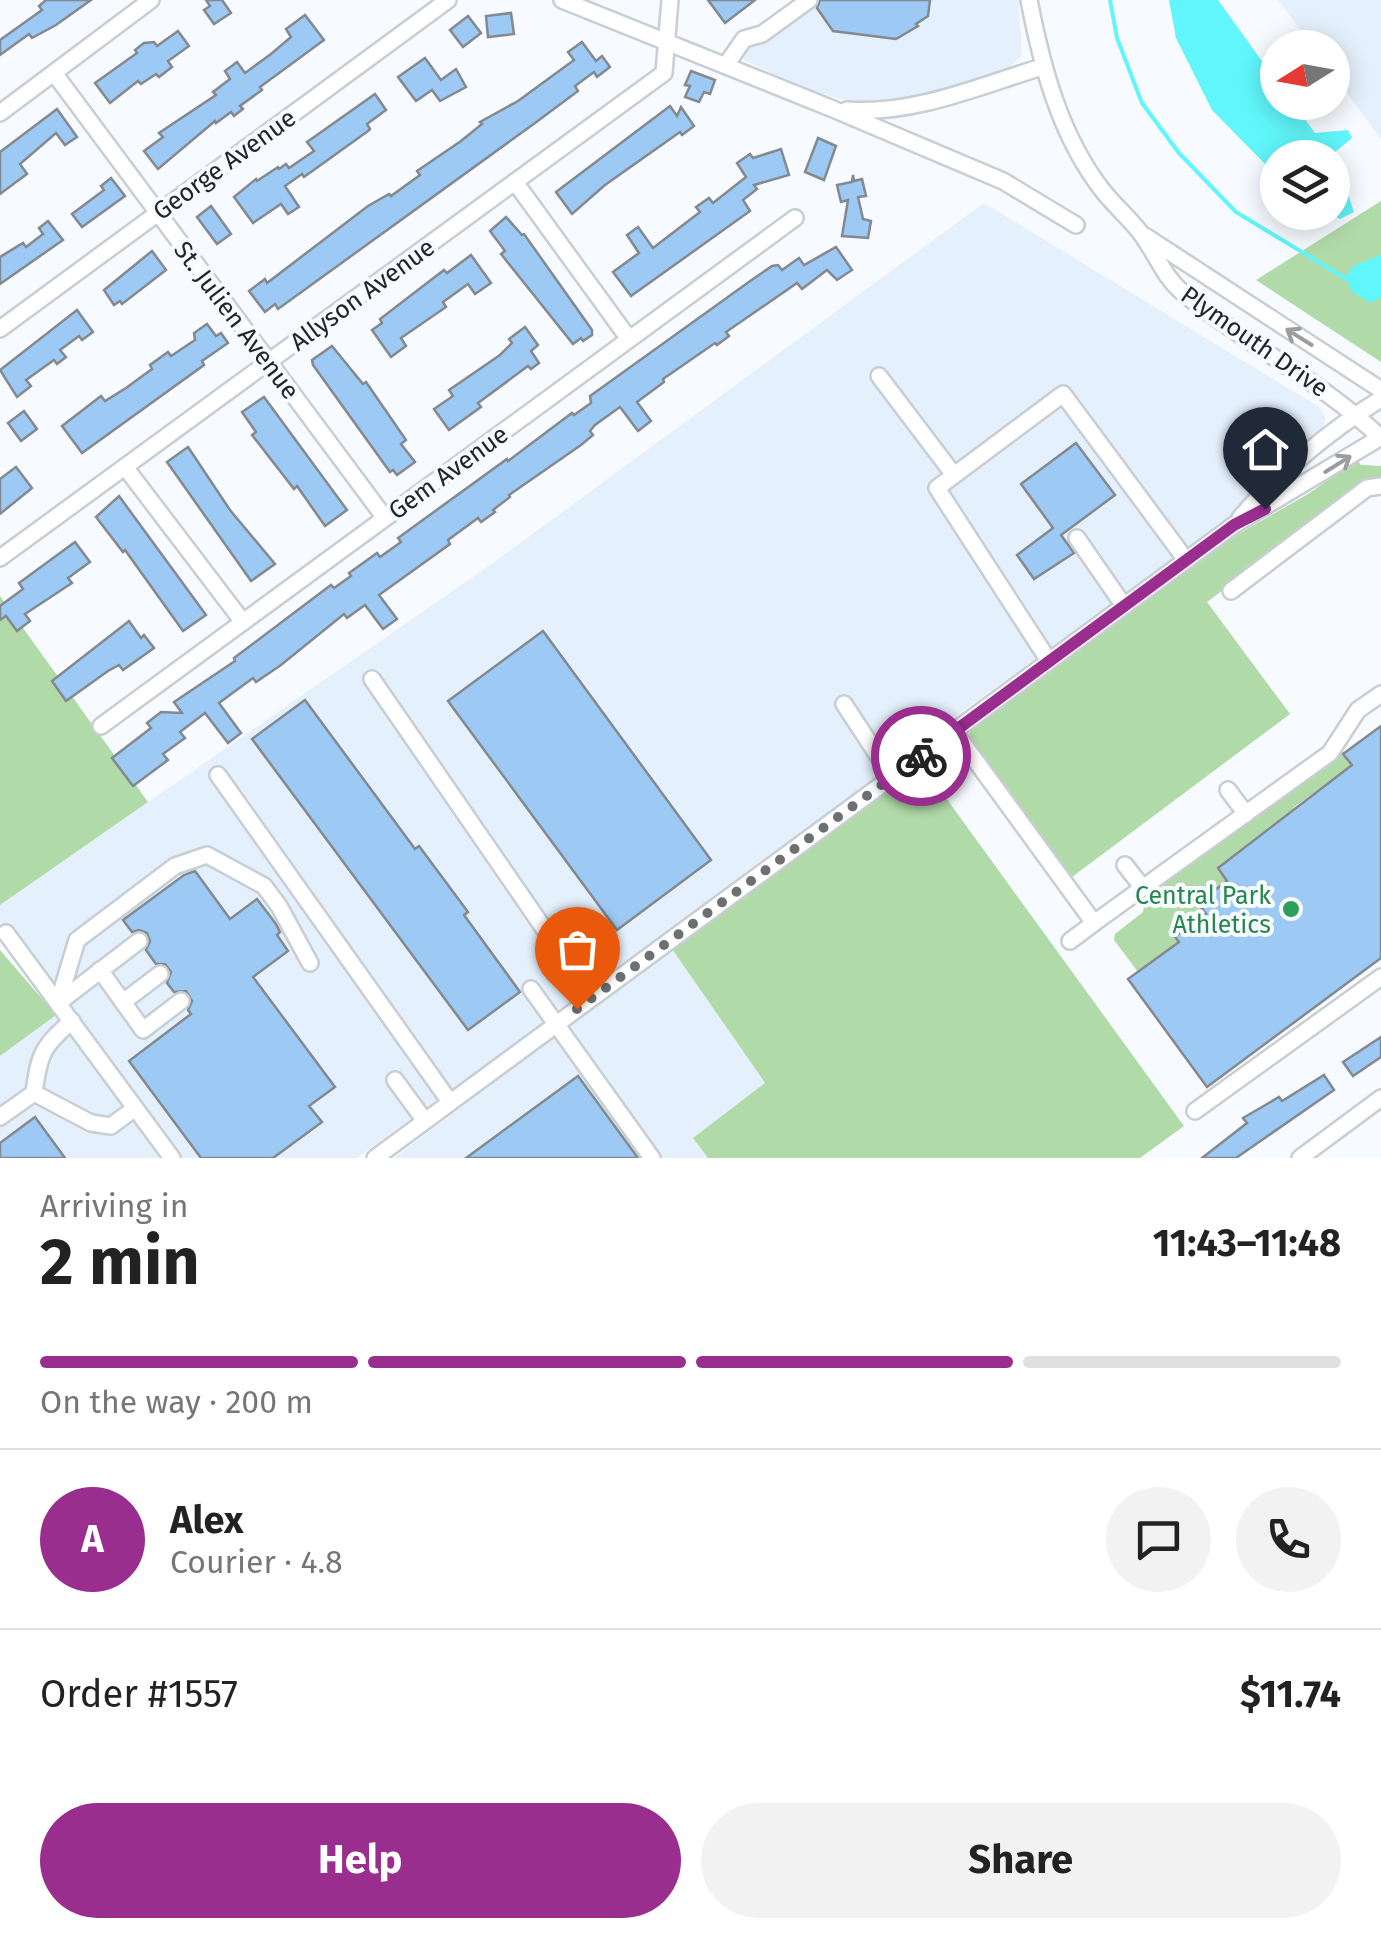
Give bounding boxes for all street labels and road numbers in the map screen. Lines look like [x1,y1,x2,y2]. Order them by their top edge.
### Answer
street label: George Avenue [147,103,302,227]
street label: Allyson Avenue [284,232,441,357]
street label: St. Julien Avenue [167,236,305,405]
street label: Plymouth Drive [1175,280,1334,404]
street label: Gem Avenue [383,419,514,526]

